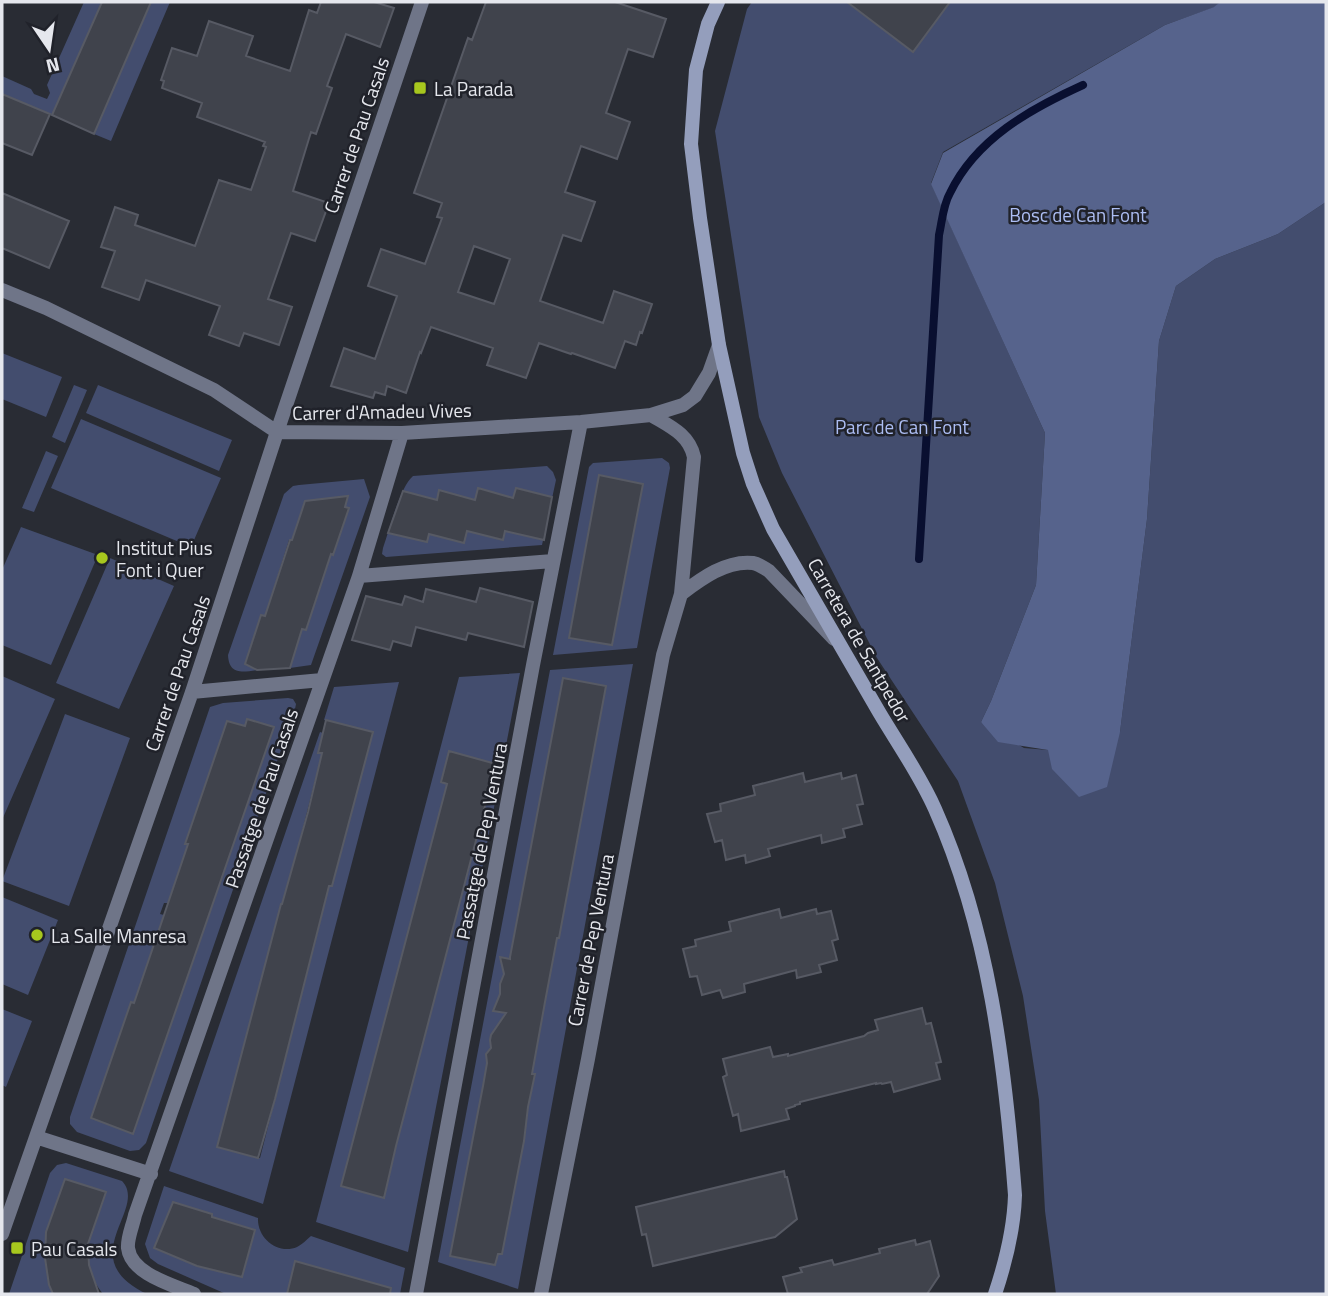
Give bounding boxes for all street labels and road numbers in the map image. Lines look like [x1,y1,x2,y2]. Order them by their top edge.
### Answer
street label: Carrer de Pau Casals [316,53,396,217]
street label: Carrer d'Amadeu Vives [292,395,472,427]
street label: Carretera de Santpedor [801,552,919,728]
street label: Carrer de Pau Casals [137,591,217,755]
street label: Passatge de Pau Casals [217,704,305,892]
street label: Passatge de Pep Ventura [448,740,514,942]
street label: Carrer de Pep Ventura [559,851,621,1029]

